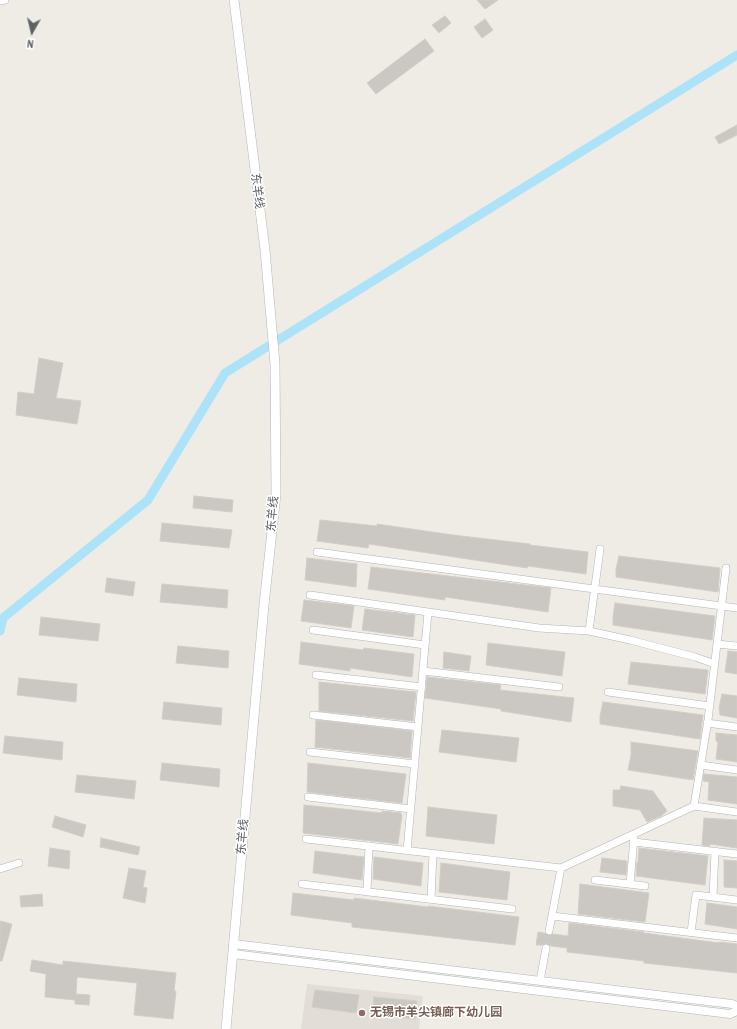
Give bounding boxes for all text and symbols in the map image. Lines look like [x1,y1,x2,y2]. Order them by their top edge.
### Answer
north arrow [12,12,52,52]
text: N [26,36,35,51]
street label: 东羊线 [248,172,266,210]
street label: 东羊线 [264,495,282,533]
street label: 东羊线 [234,818,252,856]
place label: 无锡市羊尖镇廊下幼儿园 [370,1006,502,1020]
marker: 无锡市羊尖镇廊下幼儿园 [357,1008,367,1018]

